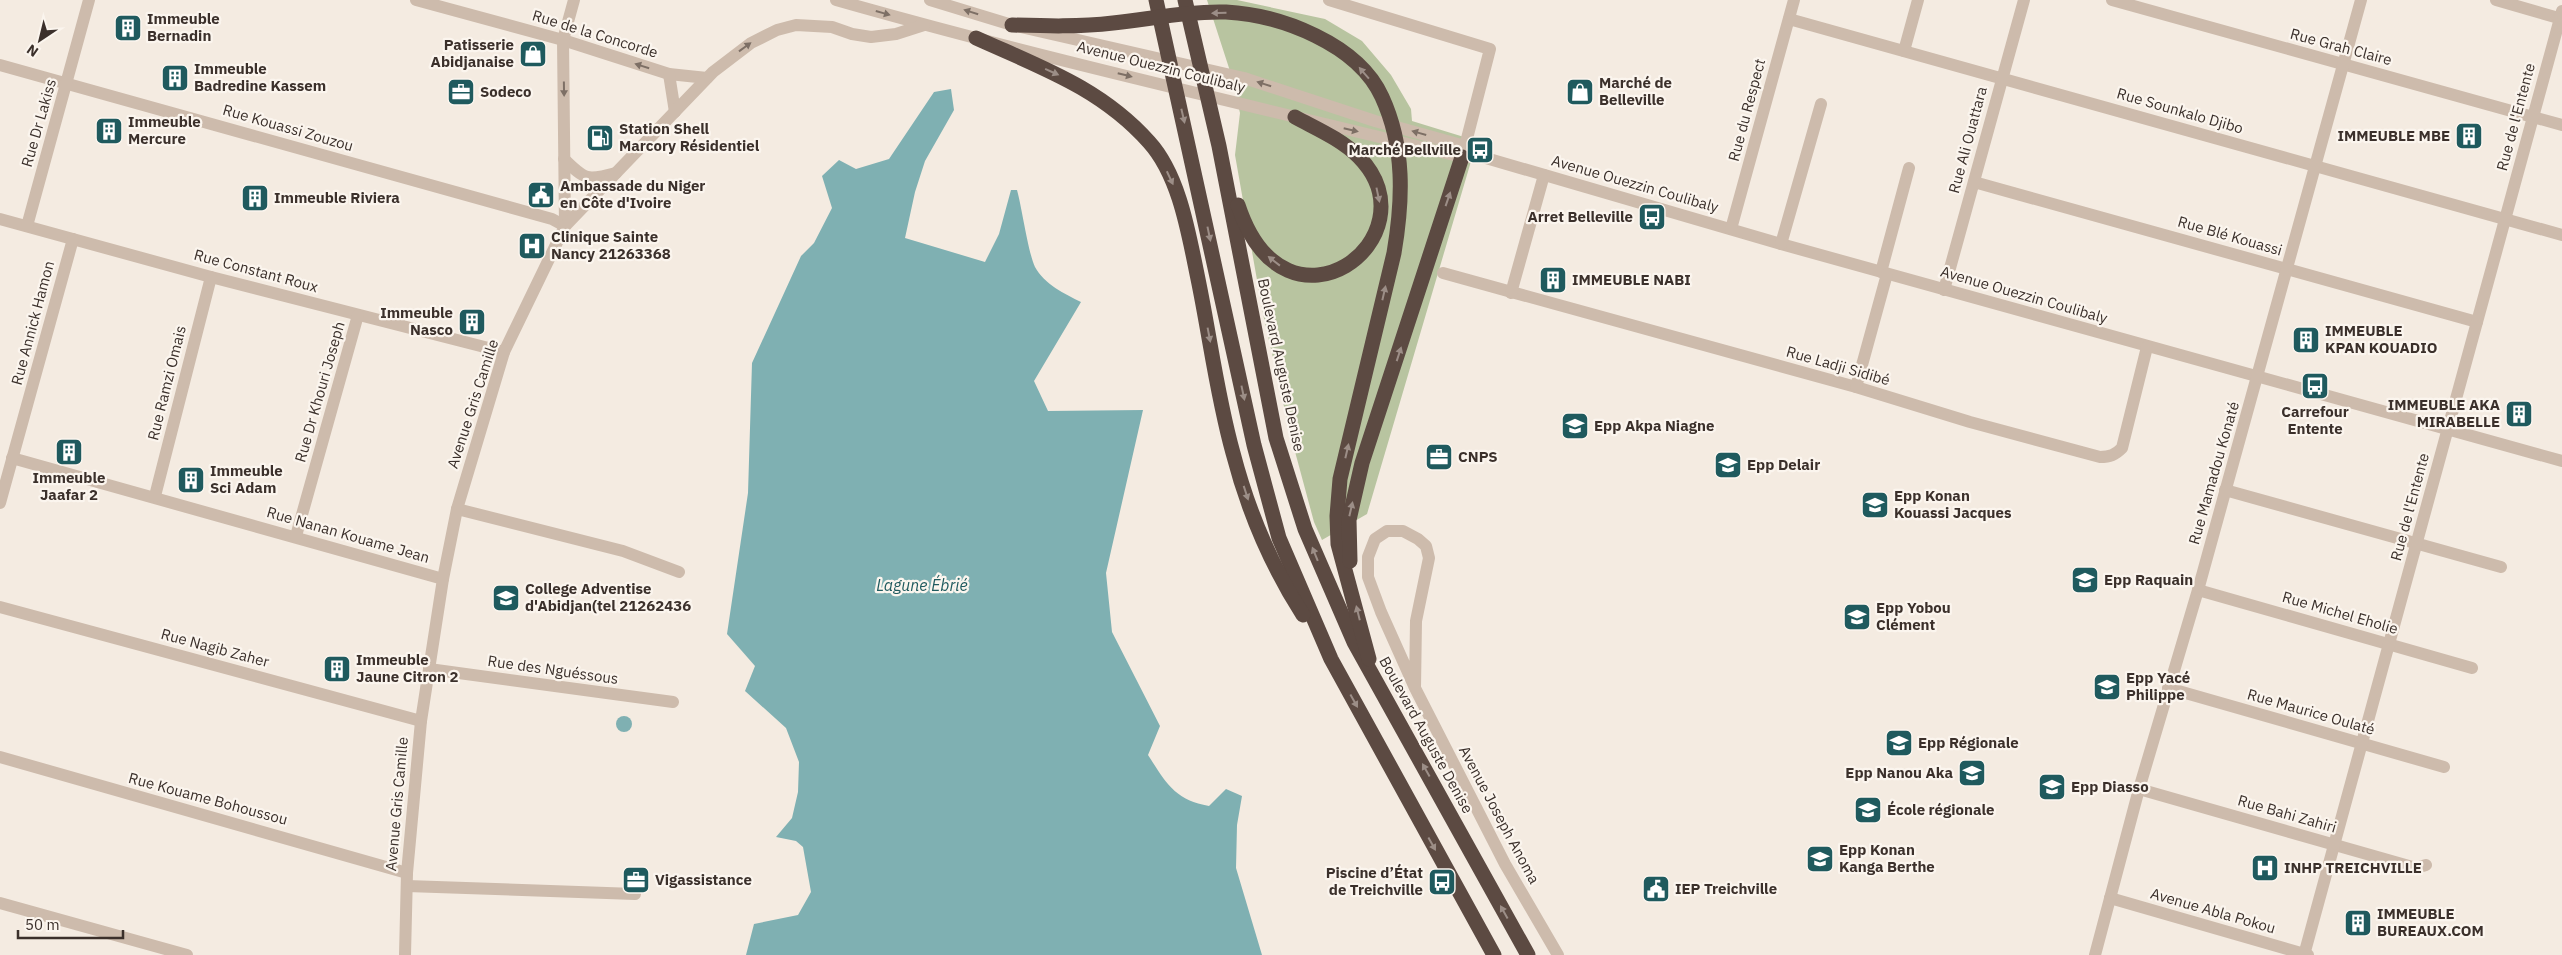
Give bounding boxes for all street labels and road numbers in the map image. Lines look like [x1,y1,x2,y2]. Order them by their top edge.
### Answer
street label: Rue de la Concorde [530,5,660,62]
street label: Rue Grah Claire [2288,24,2394,69]
street label: Avenue Ouezzin Coulibaly [1075,36,1248,97]
street label: Rue du Respect [1724,57,1769,163]
street label: Rue de l'Entente [2492,61,2539,173]
street label: Rue Dr Lakiss [17,77,60,169]
street label: Rue Sounkalo Djibo [2115,83,2246,138]
street label: Rue Ali Ouattara [1944,84,1991,195]
street label: Rue Kouassi Zouzou [221,100,356,155]
street label: Avenue Ouezzin Coulibaly [1549,151,1721,217]
street label: Rue Blé Kouassi [2176,212,2285,260]
street label: Rue Constant Roux [192,245,321,296]
street label: Rue Annick Hamon [7,259,58,387]
street label: Avenue Ouezzin Coulibaly [1938,262,2110,328]
street label: Boulevard Auguste Denise [1254,277,1309,453]
street label: Rue Dr Khouri Joseph [290,319,349,464]
street label: Rue Ramzi Omais [143,324,190,442]
street label: Avenue Gris Camille [443,337,502,471]
street label: Rue Ladji Sidibé [1784,342,1892,389]
street label: Rue Mamadou Konaté [2184,399,2243,547]
street label: Rue de l'Entente [2386,451,2433,563]
street label: Rue Nanan Kouame Jean [265,502,432,567]
street label: Rue Michel Eholie [2280,587,2400,638]
street label: Rue Nagib Zaher [159,624,272,671]
street label: Rue des Nguéssous [487,651,620,688]
street label: Boulevard Auguste Denise [1375,653,1478,817]
street label: Rue Maurice Oulaté [2245,684,2377,739]
street label: Avenue Gris Camille [381,736,412,872]
street label: Avenue Joseph Anoma [1455,742,1544,887]
street label: Rue Kouame Bohoussou [127,768,290,829]
street label: Rue Bahi Zahiri [2236,790,2339,837]
street label: Avenue Abla Pokou [2148,884,2278,937]

